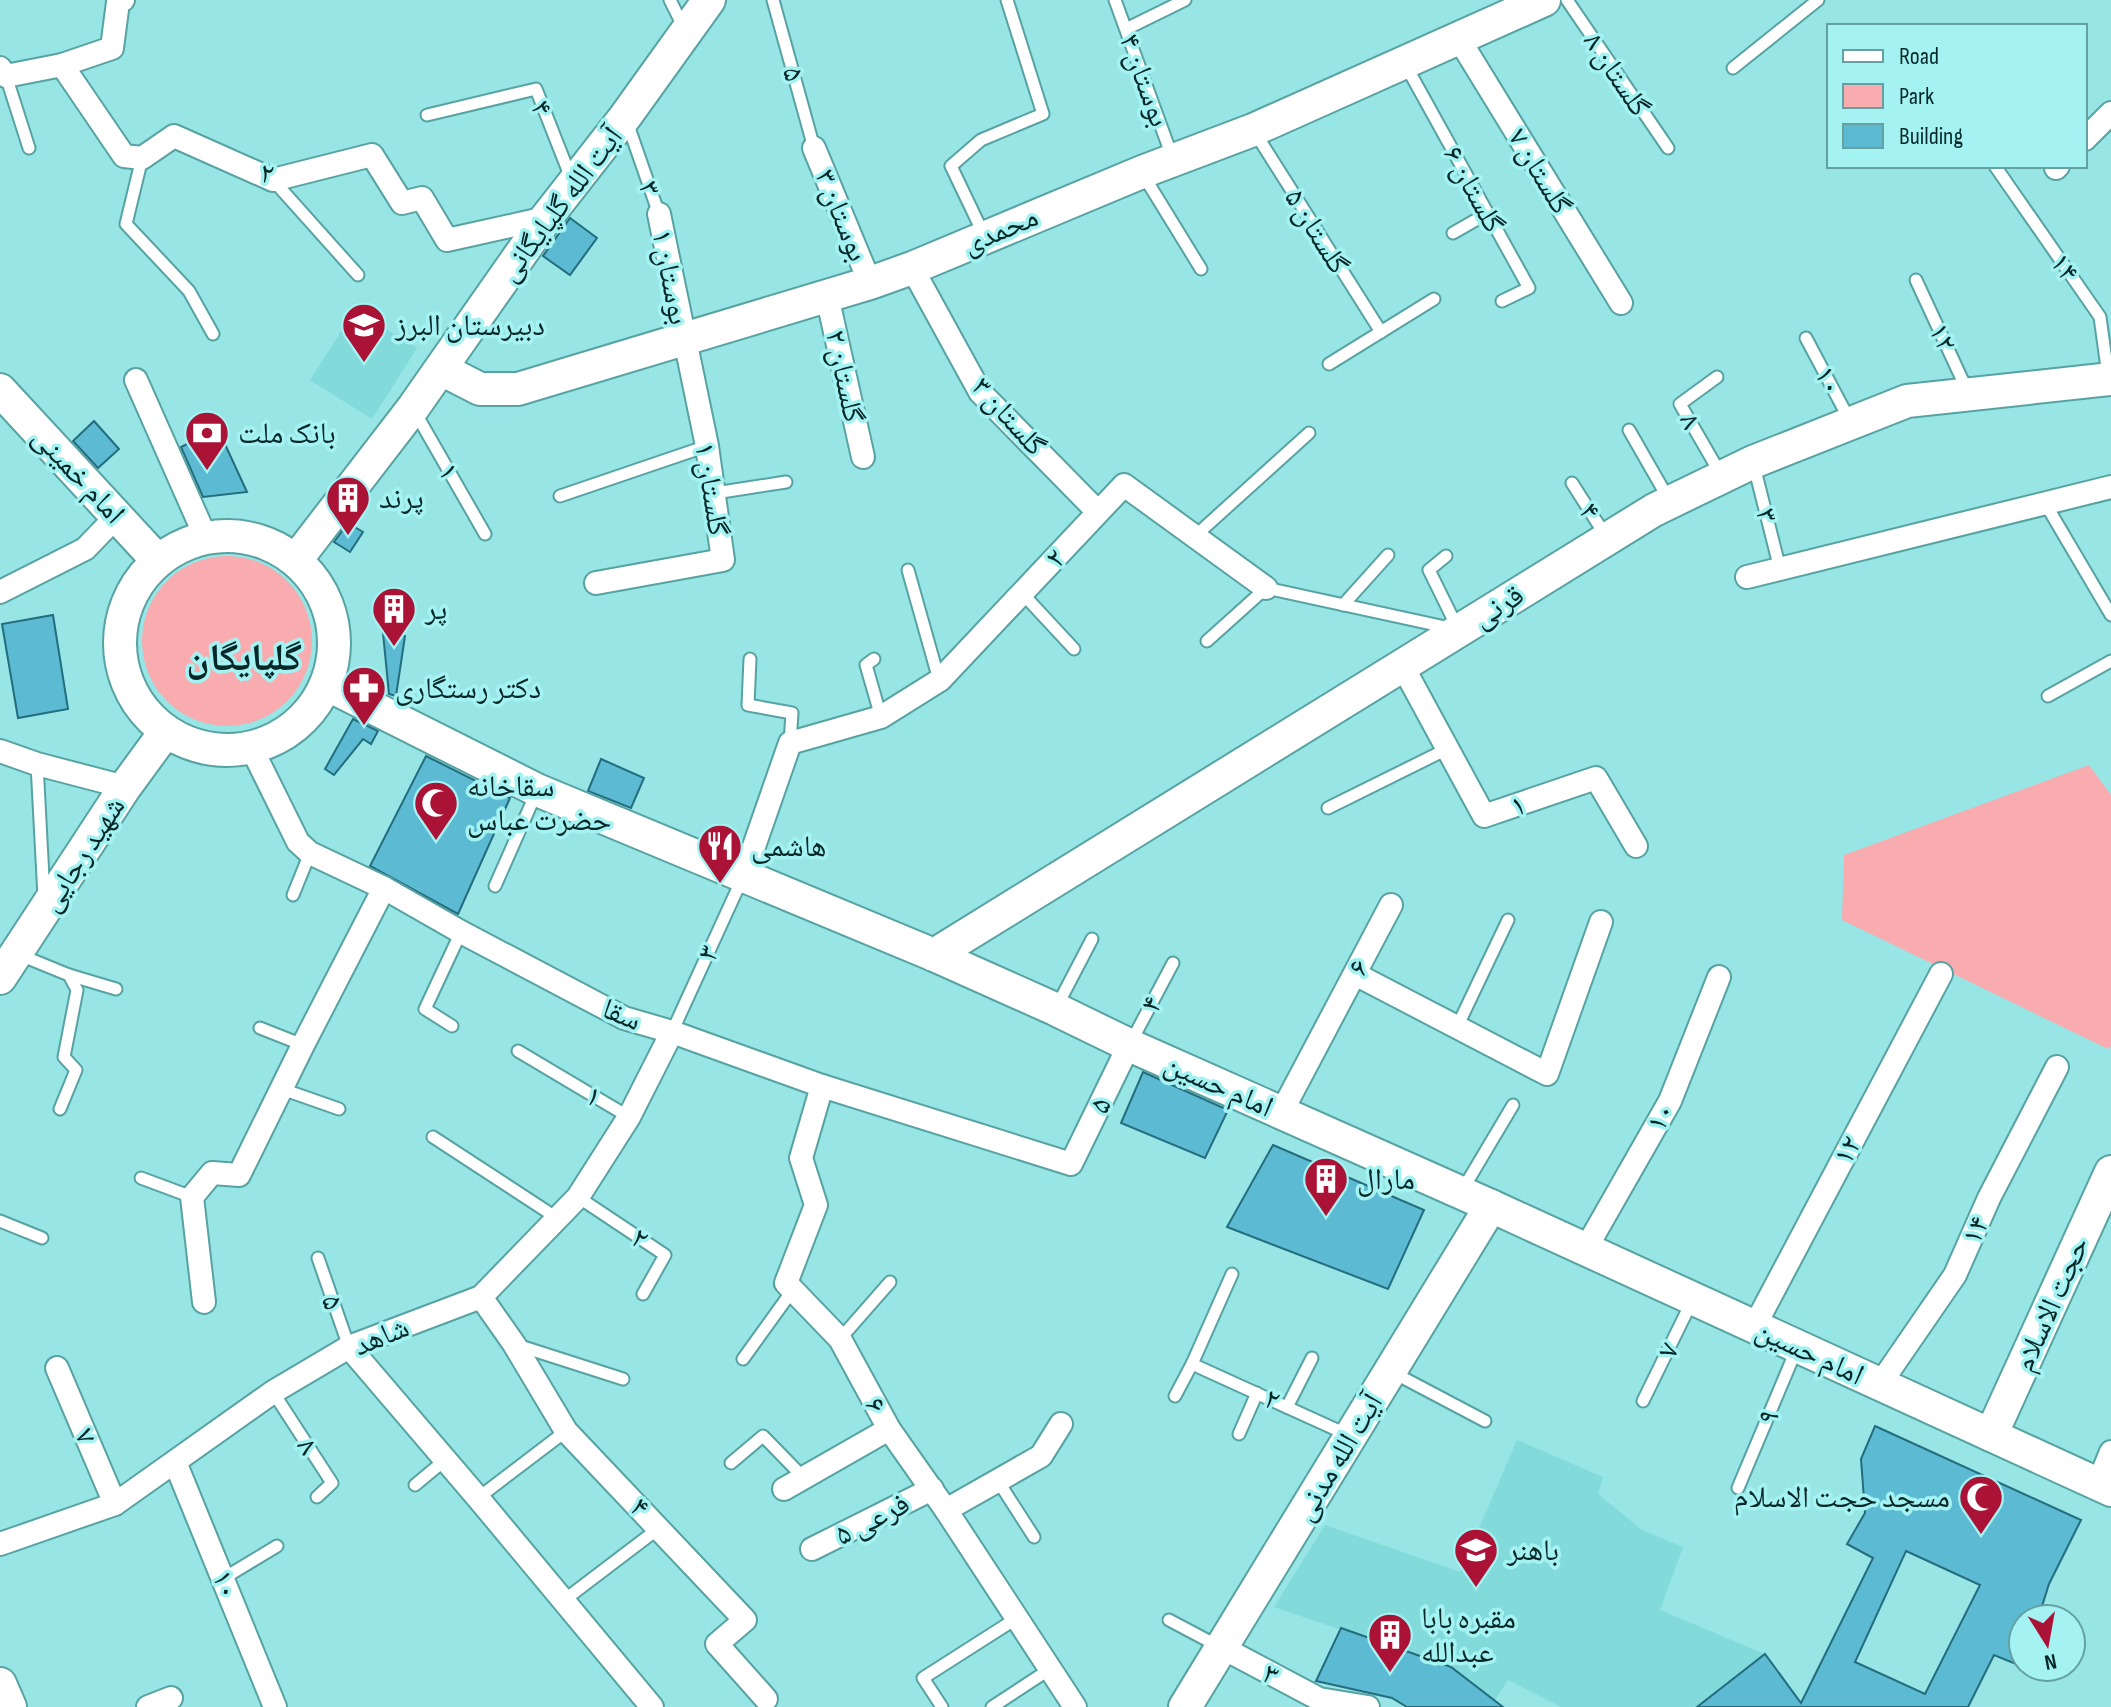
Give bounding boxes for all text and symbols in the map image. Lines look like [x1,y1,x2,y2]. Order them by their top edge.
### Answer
legend [1827,24,2087,168]
street label: گلستان ۸ [1575,26,1657,124]
street label: بوستان ۴ [1111,29,1177,132]
text: Road [1899,42,1939,71]
street label: ۵ [774,63,812,85]
text: Park [1899,82,1934,111]
street label: ۴ [522,95,560,122]
street label: آیت الله گلپایگانی [491,119,632,289]
street label: گلستان ۷ [1500,122,1579,221]
text: Building [1899,122,1963,151]
street label: گلستان ۶ [1435,140,1512,239]
street label: ۲ [257,155,277,193]
street label: بوستان ۳ [806,164,876,267]
street label: ۳ [630,176,668,201]
street label: گلستان ۵ [1276,182,1356,281]
street label: محمدی [957,199,1044,263]
street label: بوستان ۱ [643,227,697,328]
street label: ۱۴ [2042,246,2087,289]
school or university icon: دبیرستان البرز [340,301,388,364]
place label: دبیرستان البرز [394,308,545,344]
street label: ۱۲ [1920,318,1964,357]
street label: گلستان ۲ [817,327,871,426]
street label: ۱۰ [1806,360,1850,401]
street label: گلستان ۳ [963,370,1053,464]
street label: ۸ [1671,407,1709,435]
bank icon: بانک ملت [183,409,231,472]
place label: بانک ملت [238,416,336,452]
street label: امام خمینی [24,420,132,532]
street label: گلستان ۱ [686,440,736,538]
street label: ۱ [429,457,467,486]
building icon: پرند [324,474,372,537]
place label: پرند [379,481,424,517]
street label: ۴ [1570,496,1608,527]
street label: ۳ [1747,504,1785,526]
street label: ۲ [1038,541,1073,576]
street label: قرنی [1466,577,1531,636]
building icon: پر [370,585,418,648]
place label: پر [424,592,447,628]
district label: گلپایگان [186,636,302,681]
pharmacy icon: دکتر رستگاری [340,664,388,727]
place label: دکتر رستگاری [395,671,541,707]
place label: سقاخانه حضرت عباس [467,769,611,839]
mosque icon: سقاخانه حضرت عباس [412,779,460,842]
street label: ۱ [1506,787,1531,825]
street label: شهید رجایی [32,790,133,919]
restaurant icon: هاشمی [696,822,744,885]
place label: هاشمی [751,829,827,865]
street label: ۳ [690,940,728,967]
street label: ۶ [1340,953,1378,982]
street label: ۴ [1133,990,1171,1019]
street label: سقا [597,991,646,1039]
street label: امام حسین [1159,1046,1279,1126]
street label: ۱ [578,1078,609,1116]
street label: ۵ [1082,1091,1120,1119]
street label: ۱۰ [1639,1097,1683,1138]
street label: ۱۲ [1826,1130,1870,1171]
building icon: مارال [1302,1155,1350,1218]
place label: مارال [1357,1162,1415,1198]
street label: ۱۴ [1954,1211,1998,1250]
street label: ۲ [624,1220,655,1258]
street label: حجت الاسلام [2006,1231,2098,1377]
street label: ۵ [313,1290,351,1315]
street label: شاهد [348,1310,414,1364]
street label: امام حسین [1750,1312,1869,1394]
street label: ۷ [1650,1336,1688,1364]
street label: ۲ [1258,1381,1285,1419]
street label: آیت الله مدنی [1287,1386,1392,1528]
street label: ۶ [856,1391,894,1420]
street label: ۹ [1750,1404,1788,1431]
street label: ۷ [66,1423,104,1450]
street label: ۸ [288,1431,326,1462]
mosque icon: مسجد حجت الاسلام [1957,1473,2005,1536]
place label: مسجد حجت الاسلام [1734,1480,1950,1516]
street label: فرعی ۵ [829,1486,916,1554]
street label: ۴ [622,1490,657,1525]
school or university icon: باهنر [1452,1526,1500,1589]
place label: باهنر [1506,1533,1559,1569]
street label: ۱۰ [203,1565,247,1604]
place label: مقبره بابا عبدالله [1421,1601,1516,1671]
north arrow [2007,1603,2087,1683]
building icon: مقبره بابا عبدالله [1366,1611,1414,1674]
text: N [2042,1647,2059,1676]
street label: ۳ [1256,1656,1285,1694]

